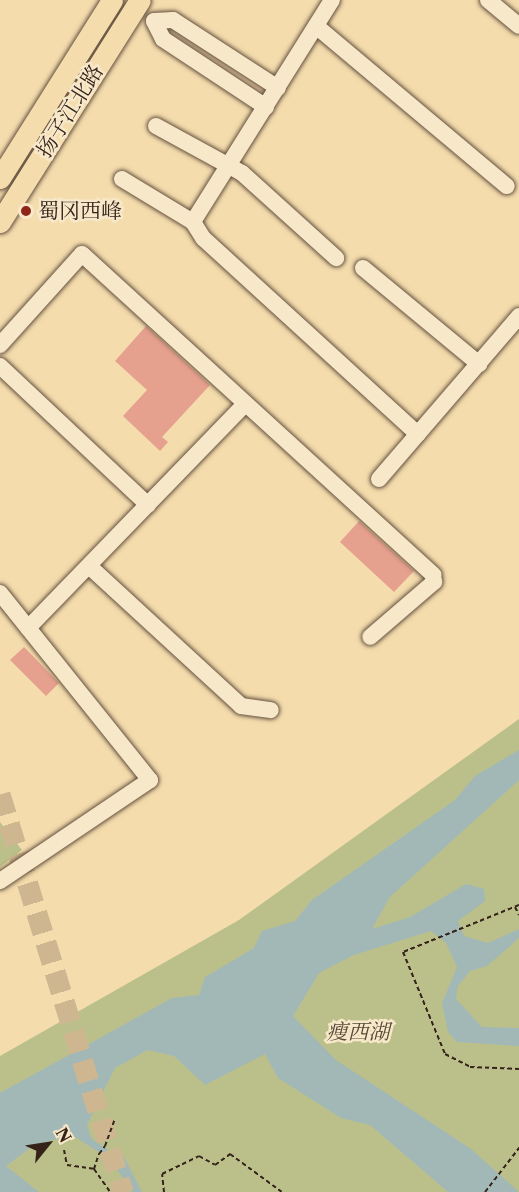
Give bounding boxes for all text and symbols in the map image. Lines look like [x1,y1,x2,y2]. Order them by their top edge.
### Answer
street label: 扬子江北路 [31,60,109,162]
place label: 蜀冈西峰 [38,198,122,224]
marker: 蜀冈西峰 [19,204,33,218]
park label: 瘦西湖 [327,1019,389,1045]
north arrow [18,1114,78,1174]
text: N [51,1124,76,1146]

